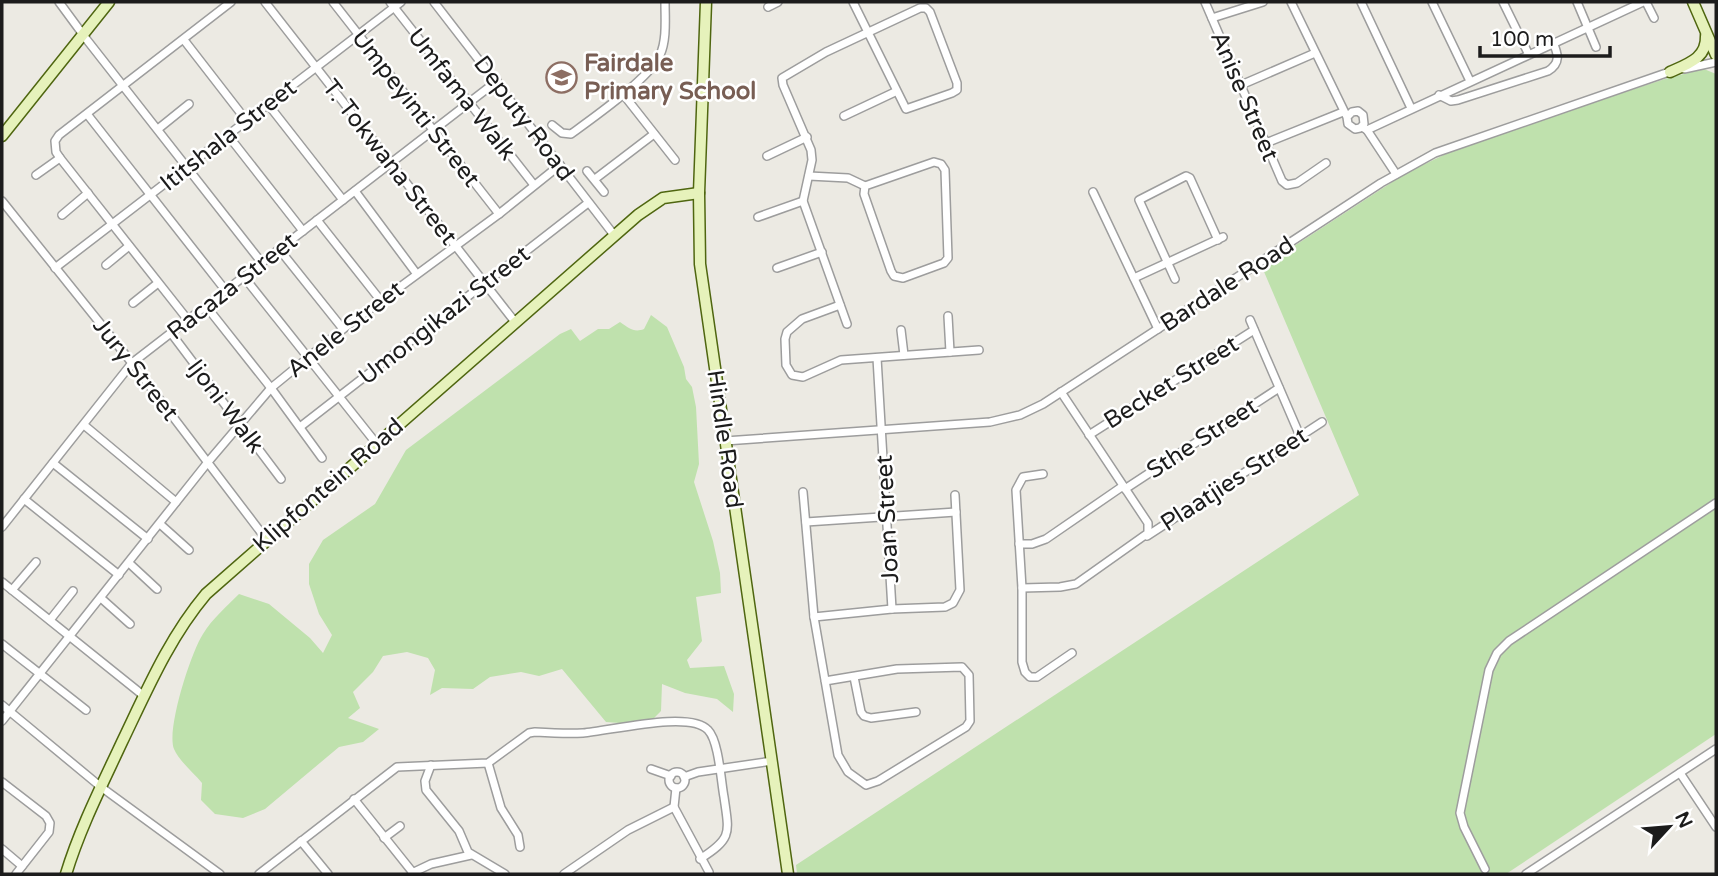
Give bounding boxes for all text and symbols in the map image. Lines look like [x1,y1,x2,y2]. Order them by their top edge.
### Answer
scale bar [1480,14,1610,58]
street label: Umfama Walk [401,23,522,166]
street label: Umpeyinti Street [345,24,486,193]
street label: Anise Street [1204,27,1285,166]
text: 100 m [1490,27,1554,52]
place label: Fairdale Primary School [584,49,756,106]
street label: Deputy Road [467,50,580,187]
school or university icon: Fairdale Primary School [544,60,578,94]
street label: Ititshala Street [154,73,302,198]
street label: T. Tokwana Street [316,74,463,251]
street label: Racaza Street [161,227,303,346]
street label: Bardale Road [1155,230,1300,338]
street label: Umongikazi Street [353,240,536,391]
street label: Anele Street [281,275,410,384]
street label: Jury Street [86,312,185,427]
street label: Becket Street [1099,329,1244,435]
street label: Ijoni Walk [181,354,270,459]
street label: Hindle Road [700,368,749,510]
street label: Sthe Street [1141,392,1263,485]
street label: Klipfontein Road [247,412,410,559]
street label: Plaatjies Street [1155,421,1313,538]
street label: Joan Street [870,454,905,584]
north arrow [1634,792,1704,862]
text: N [1670,808,1697,832]

